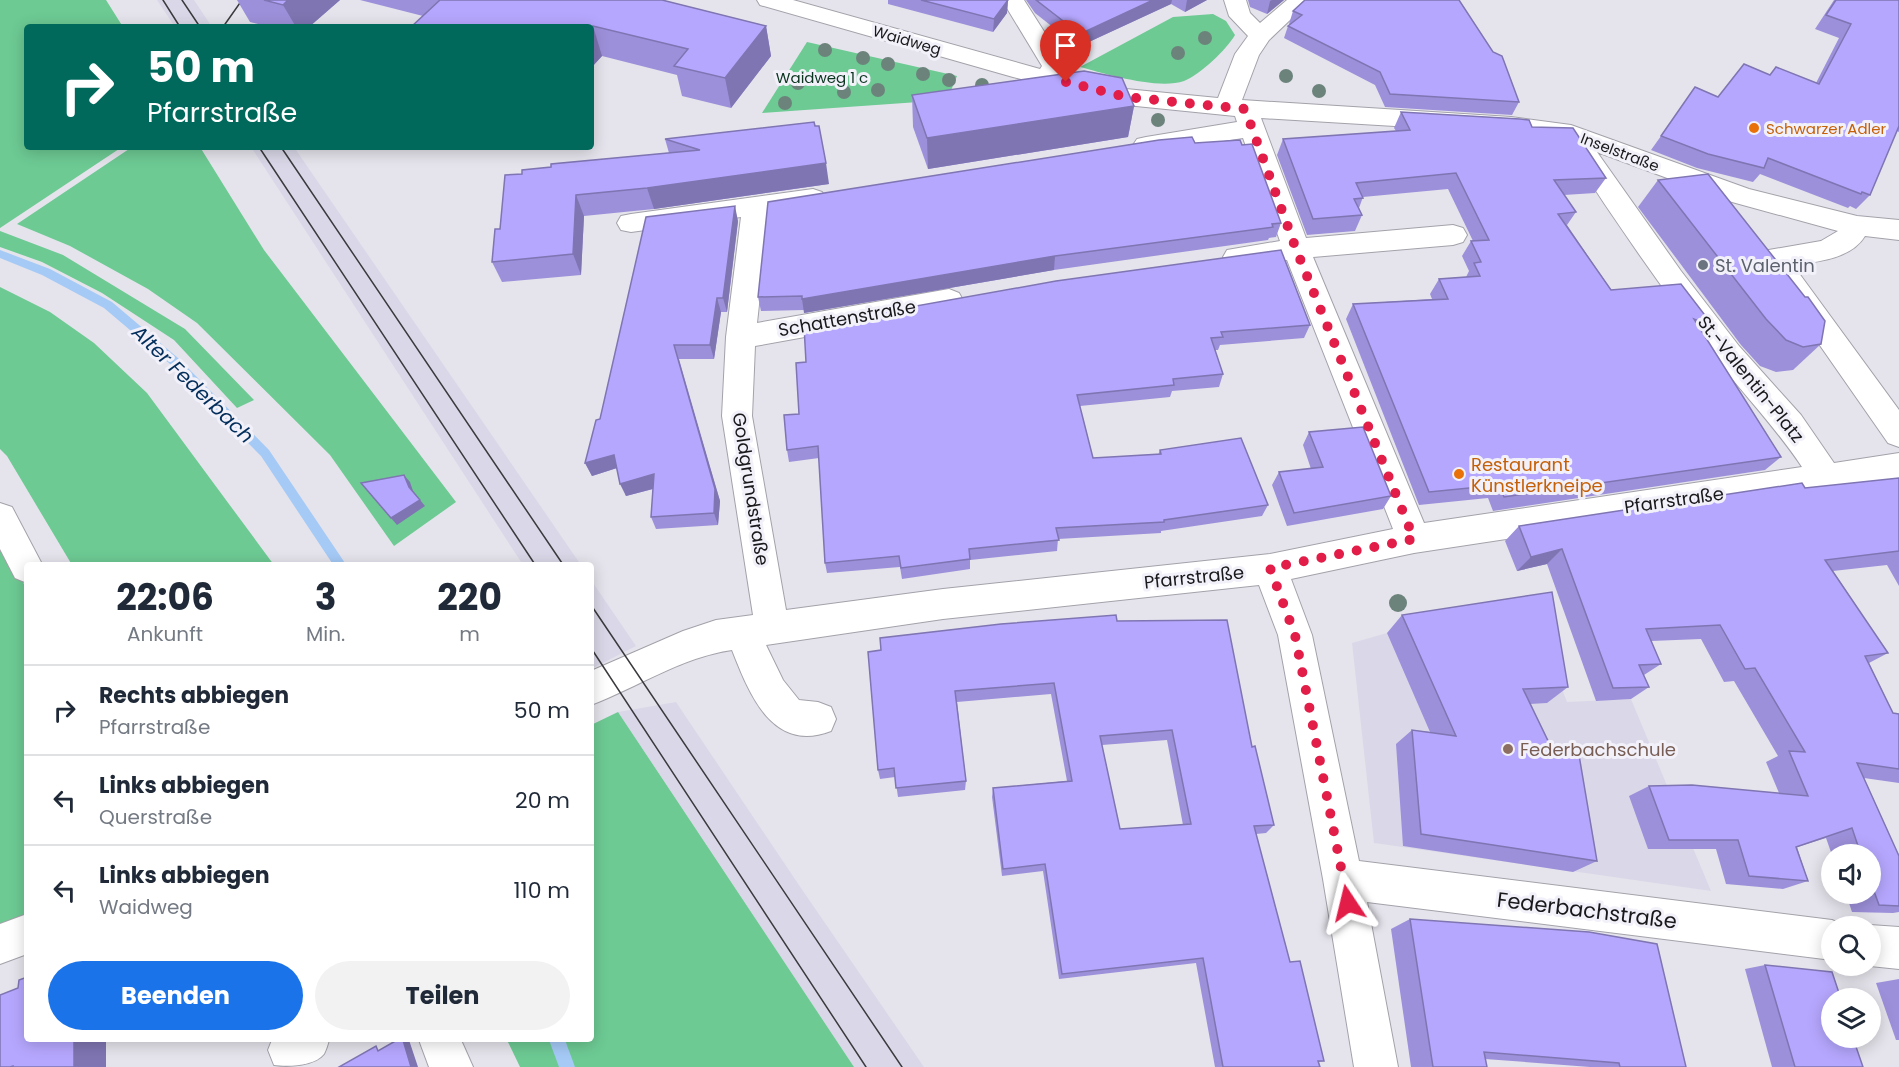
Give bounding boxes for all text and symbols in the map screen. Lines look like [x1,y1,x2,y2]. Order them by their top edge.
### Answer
street label: Waidweg [870,20,944,60]
pin [1040,20,1091,82]
icon: arrive [1049,29,1082,62]
text: 50 m [147,38,255,97]
icon: right [48,48,126,126]
park label: Waidweg 1 c [776,67,868,88]
text: Pfarrstraße [147,94,297,131]
place label: Schwarzer Adler [1766,118,1887,139]
marker: Schwarzer Adler [1747,121,1761,135]
street label: Inselstraße [1578,127,1662,177]
place label: St. Valentin [1715,253,1815,278]
marker: St. Valentin [1696,258,1710,272]
street label: Schattenstraße [776,294,918,342]
street label: St.-Valentin-Platz [1692,310,1810,448]
water label: Alter Federbach [125,318,260,449]
street label: Goldgrundstraße [727,411,775,567]
place label: Restaurant Künstlerkneipe [1471,452,1603,498]
marker: Restaurant Künstlerkneipe [1452,467,1466,481]
street label: Pfarrstraße [1623,481,1725,519]
street label: Pfarrstraße [1143,559,1245,595]
text: 22:06 [116,572,214,623]
text: 3 [315,572,336,623]
text: 220 [437,572,502,623]
text: Ankunft [127,620,203,648]
text: Min. [306,620,345,648]
text: m [459,620,480,648]
text: Rechts abbiegen [99,680,289,711]
icon: right [48,694,81,727]
text: 50 m [514,695,570,726]
text: Pfarrstraße [99,713,210,741]
place label: Federbachschule [1520,737,1676,762]
marker: Federbachschule [1501,742,1515,756]
text: Links abbiegen [99,770,270,801]
icon: left [48,784,81,817]
text: 20 m [515,785,570,816]
text: Querstraße [99,803,212,831]
map controls [1821,844,1881,1048]
button: sound [1821,844,1881,904]
text: Links abbiegen [99,860,270,891]
position arrow [1316,871,1380,935]
icon: left [48,874,81,907]
text: 110 m [514,875,570,906]
street label: Federbachstraße [1495,885,1679,935]
text: Waidweg [99,893,193,921]
button: search [1821,916,1881,976]
button: Beenden [48,961,303,1030]
button: Teilen [315,961,570,1030]
button: layers [1821,988,1881,1048]

